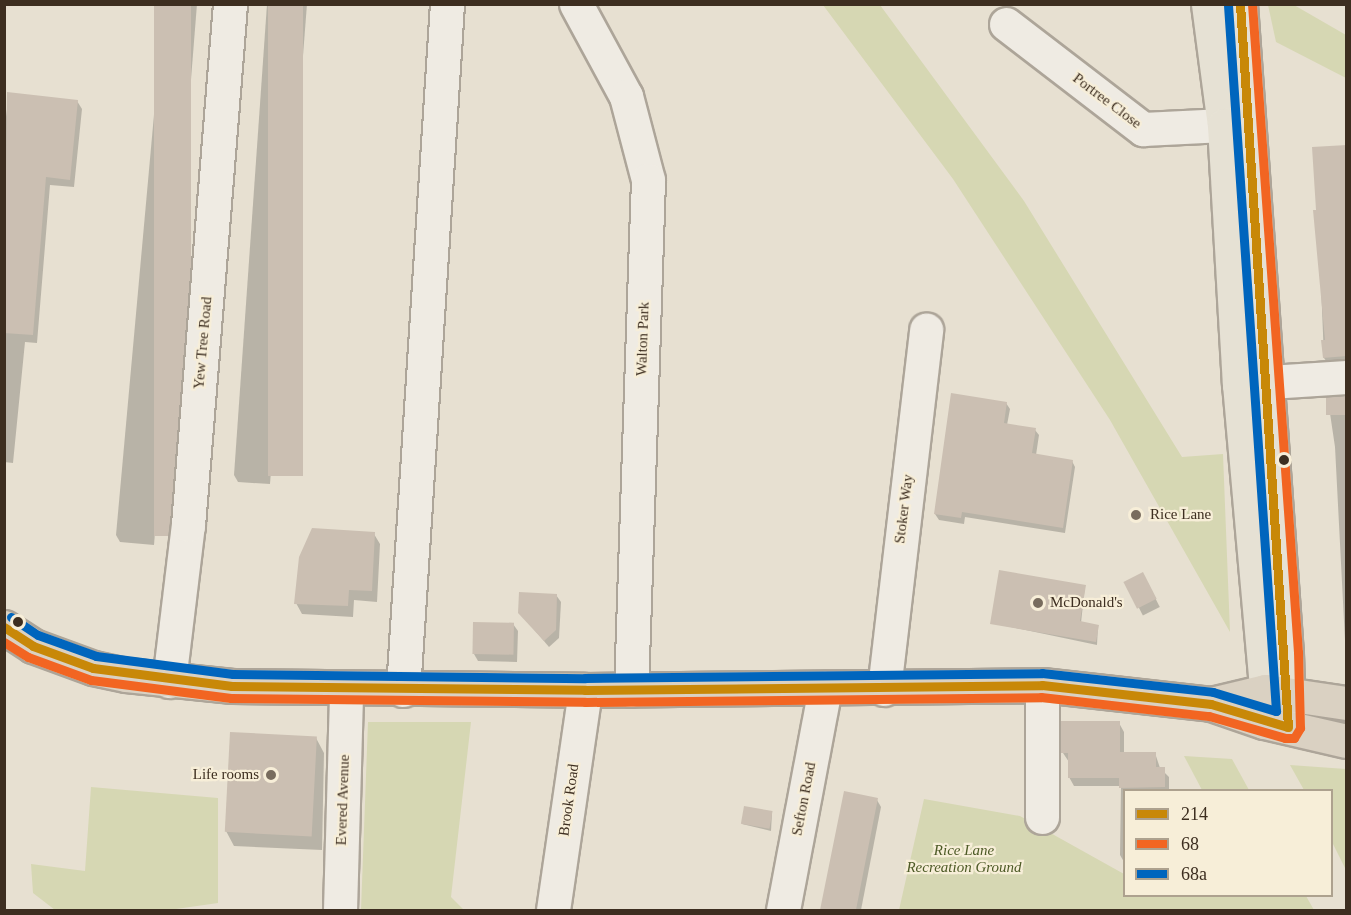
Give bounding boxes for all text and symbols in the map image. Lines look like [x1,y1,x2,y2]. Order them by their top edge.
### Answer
street label: Portree Close [1069,69,1145,133]
street label: Yew Tree Road [190,296,216,390]
street label: Walton Park [633,302,653,376]
unlabelled marker [1278,454,1290,466]
street label: Stoker Way [891,473,917,545]
marker: Rice Lane [1127,506,1145,524]
place label: Rice Lane [1150,506,1211,524]
place label: McDonald's [1050,594,1123,612]
marker: McDonald's [1031,596,1045,610]
unlabelled marker [12,616,24,628]
street label: Evered Avenue [332,754,354,846]
street label: Sefton Road [788,761,820,837]
street label: Brook Road [555,763,583,837]
place label: Life rooms [193,766,259,784]
marker: Life rooms [264,768,278,782]
legend [1123,789,1333,897]
text: 214 [1181,804,1208,824]
text: 68 [1181,834,1199,854]
park label: Rice Lane Recreation Ground [906,841,1022,876]
text: 68a [1181,864,1207,884]

